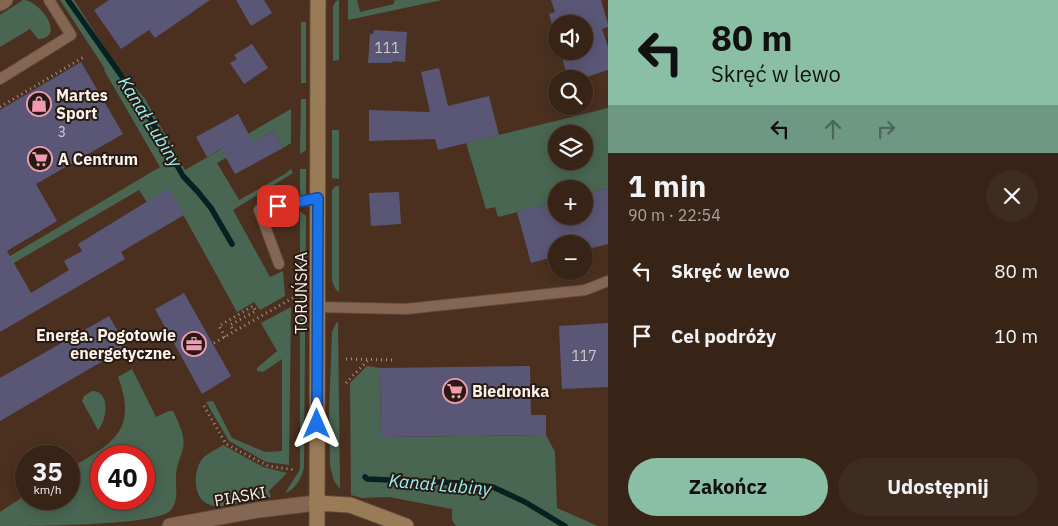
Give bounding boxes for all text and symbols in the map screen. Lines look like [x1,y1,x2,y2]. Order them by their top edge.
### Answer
map controls [548,15,593,280]
button: sound [548,15,593,60]
text: 80 m [711,15,793,61]
icon: left [628,20,693,85]
house number: 111 [374,39,400,57]
text: Skręć w lewo [711,59,841,88]
button: search [548,70,593,115]
water label: Kanał Lubiny [113,72,188,173]
place label: Martes Sport [56,85,108,123]
shop icon: Martes Sport [26,91,52,117]
icon: left [766,115,794,143]
icon: ahead [819,115,847,143]
icon: right [872,115,900,143]
house number: 3 [58,123,66,141]
button: layers [548,125,593,170]
supermarket icon: A Centrum [27,146,53,172]
place label: A Centrum [58,149,138,169]
text: 1 min [628,166,706,205]
button: close [986,170,1038,222]
button: + [548,180,593,225]
pin [257,185,299,227]
icon: arrive [264,192,292,220]
text: 90 m · 22:54 [628,205,721,225]
button: − [548,235,593,280]
street label: TORUŃSKA [290,252,311,334]
icon: left [628,257,656,285]
text: Skręć w lewo [671,259,790,283]
text: 80 m [994,259,1038,283]
icon: arrive [628,322,656,350]
text: Cel podróży [671,324,776,348]
text: 10 m [994,324,1038,348]
place label: Energa. Pogotowie energetyczne. [36,325,176,363]
office icon: Energa. Pogotowie energetyczne. [181,331,207,357]
house number: 117 [571,347,597,365]
supermarket icon: Biedronka [442,378,468,404]
place label: Biedronka [472,381,549,401]
position arrow [290,397,342,449]
speed limit sign: 40 [90,445,155,510]
text: 35 [32,455,63,488]
button: Zakończ [628,458,828,516]
button: Udostępnij [838,458,1038,516]
water label: Kanał Lubiny [388,469,494,501]
text: km/h [33,482,62,497]
street label: PIASKI [213,482,267,510]

